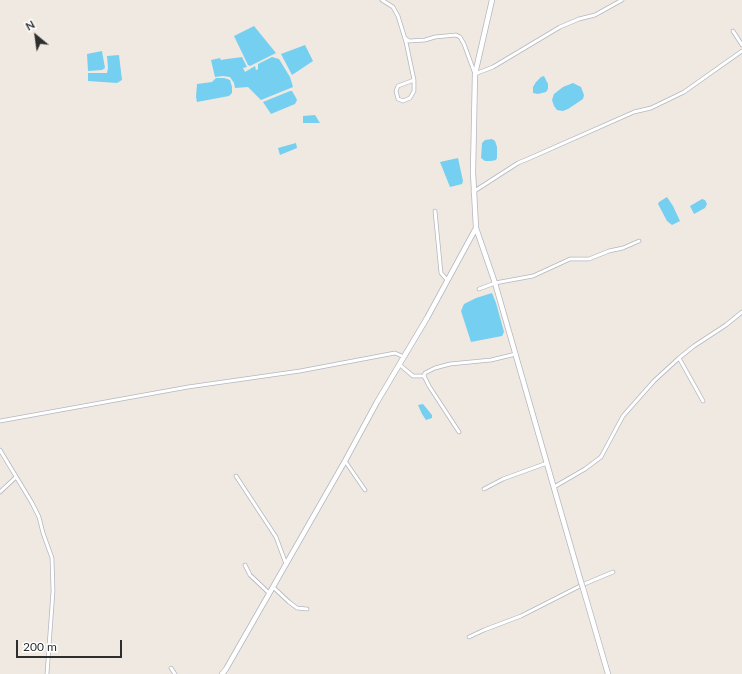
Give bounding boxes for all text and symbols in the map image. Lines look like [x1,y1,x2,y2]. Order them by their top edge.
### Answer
north arrow [16,16,56,56]
text: N [23,17,37,33]
scale bar [18,632,124,658]
text: 200 m [23,639,57,654]

